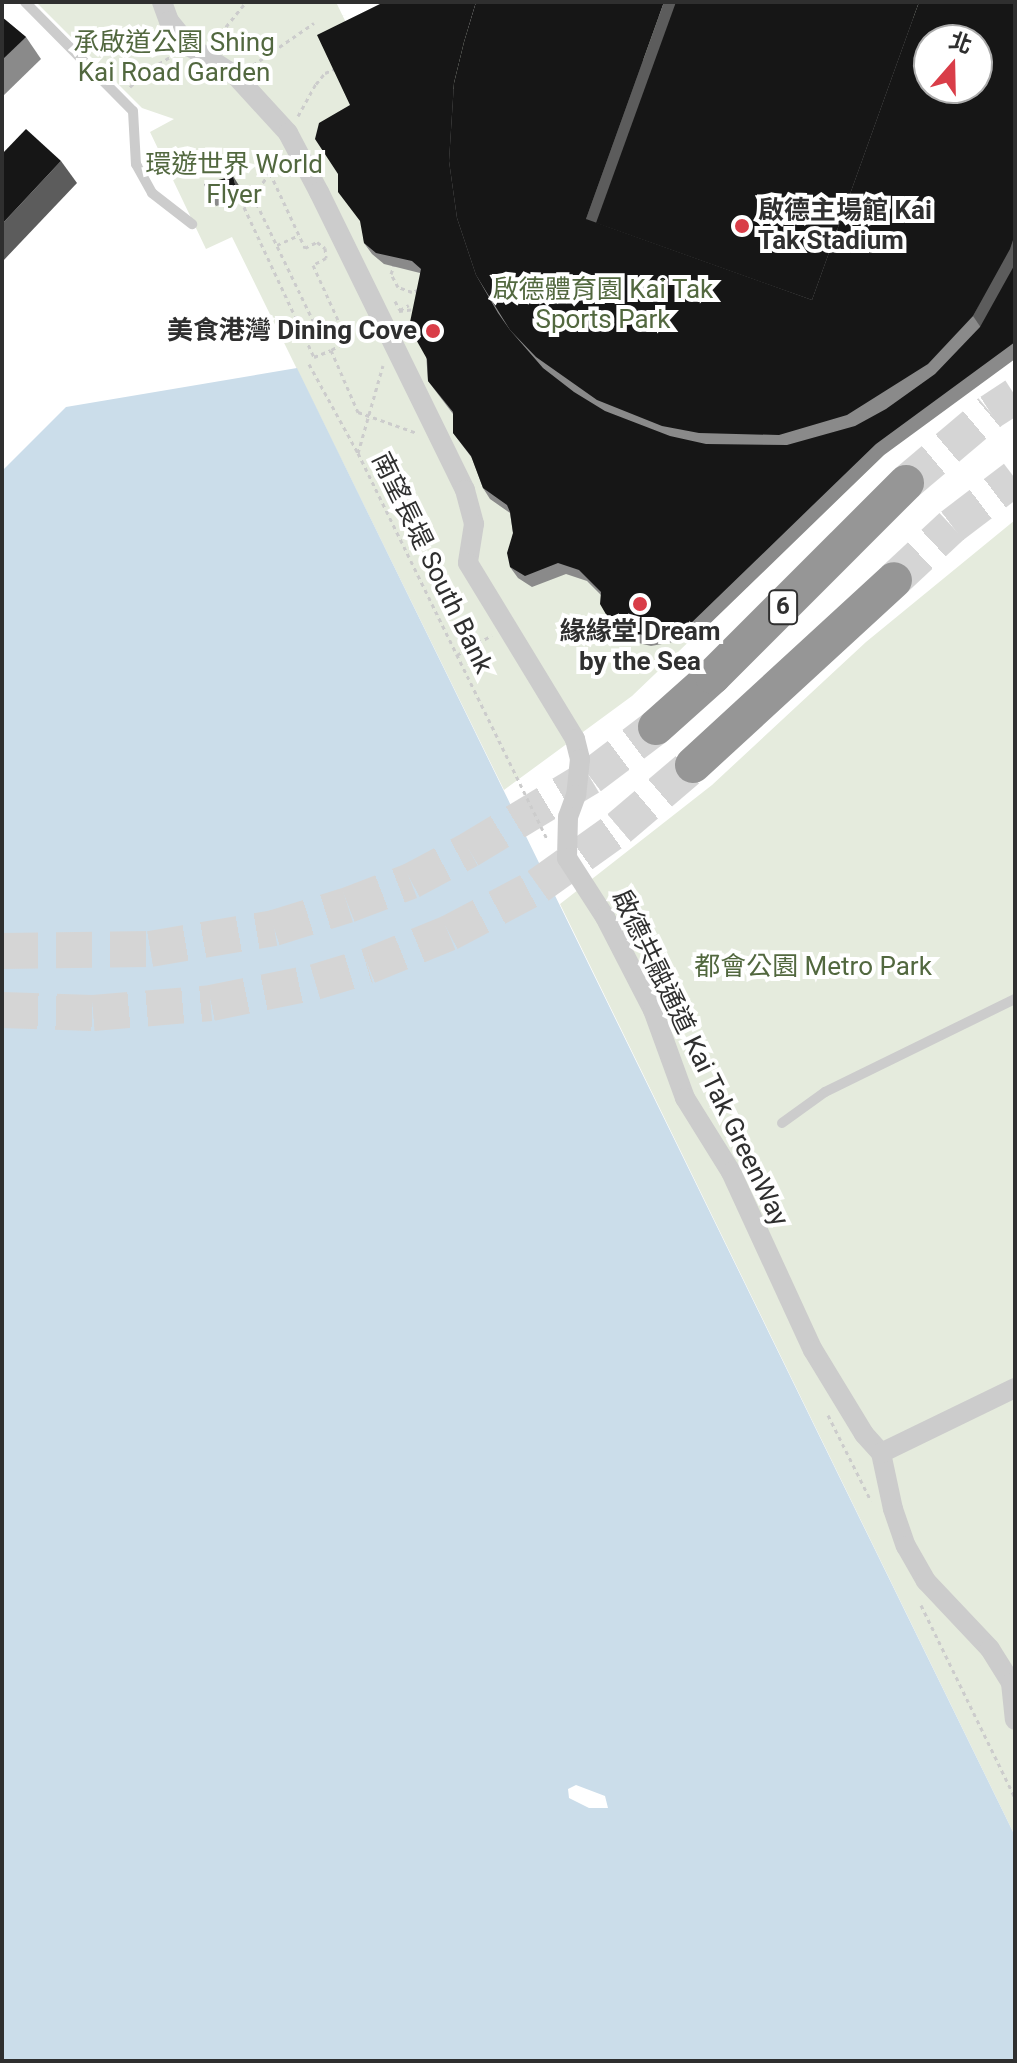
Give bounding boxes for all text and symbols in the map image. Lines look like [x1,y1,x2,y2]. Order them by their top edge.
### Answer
north arrow [913,24,993,104]
park label: 承啟道公園 Shing Kai Road Garden [73,27,275,88]
text: 北 [946,27,975,58]
park label: 環遊世界 World Flyer [145,149,323,210]
place label: 啟德主場館 Kai Tak Stadium [758,195,932,256]
marker: 啟德主場館 Kai Tak Stadium [733,217,751,235]
park label: 啟德體育園 Kai Tak Sports Park [492,274,714,336]
place label: 美食港灣 Dining Cove [167,315,417,347]
marker: 美食港灣 Dining Cove [424,322,442,340]
street label: 南望長堤 South Bank [365,447,499,679]
road number: 6 [767,587,799,627]
marker: 緣緣堂 Dream by the Sea [631,595,649,613]
place label: 緣緣堂 Dream by the Sea [559,616,721,678]
street label: 啟德共融通道 Kai Tak GreenWay [605,885,795,1231]
park label: 都會公園 Metro Park [694,951,932,983]

